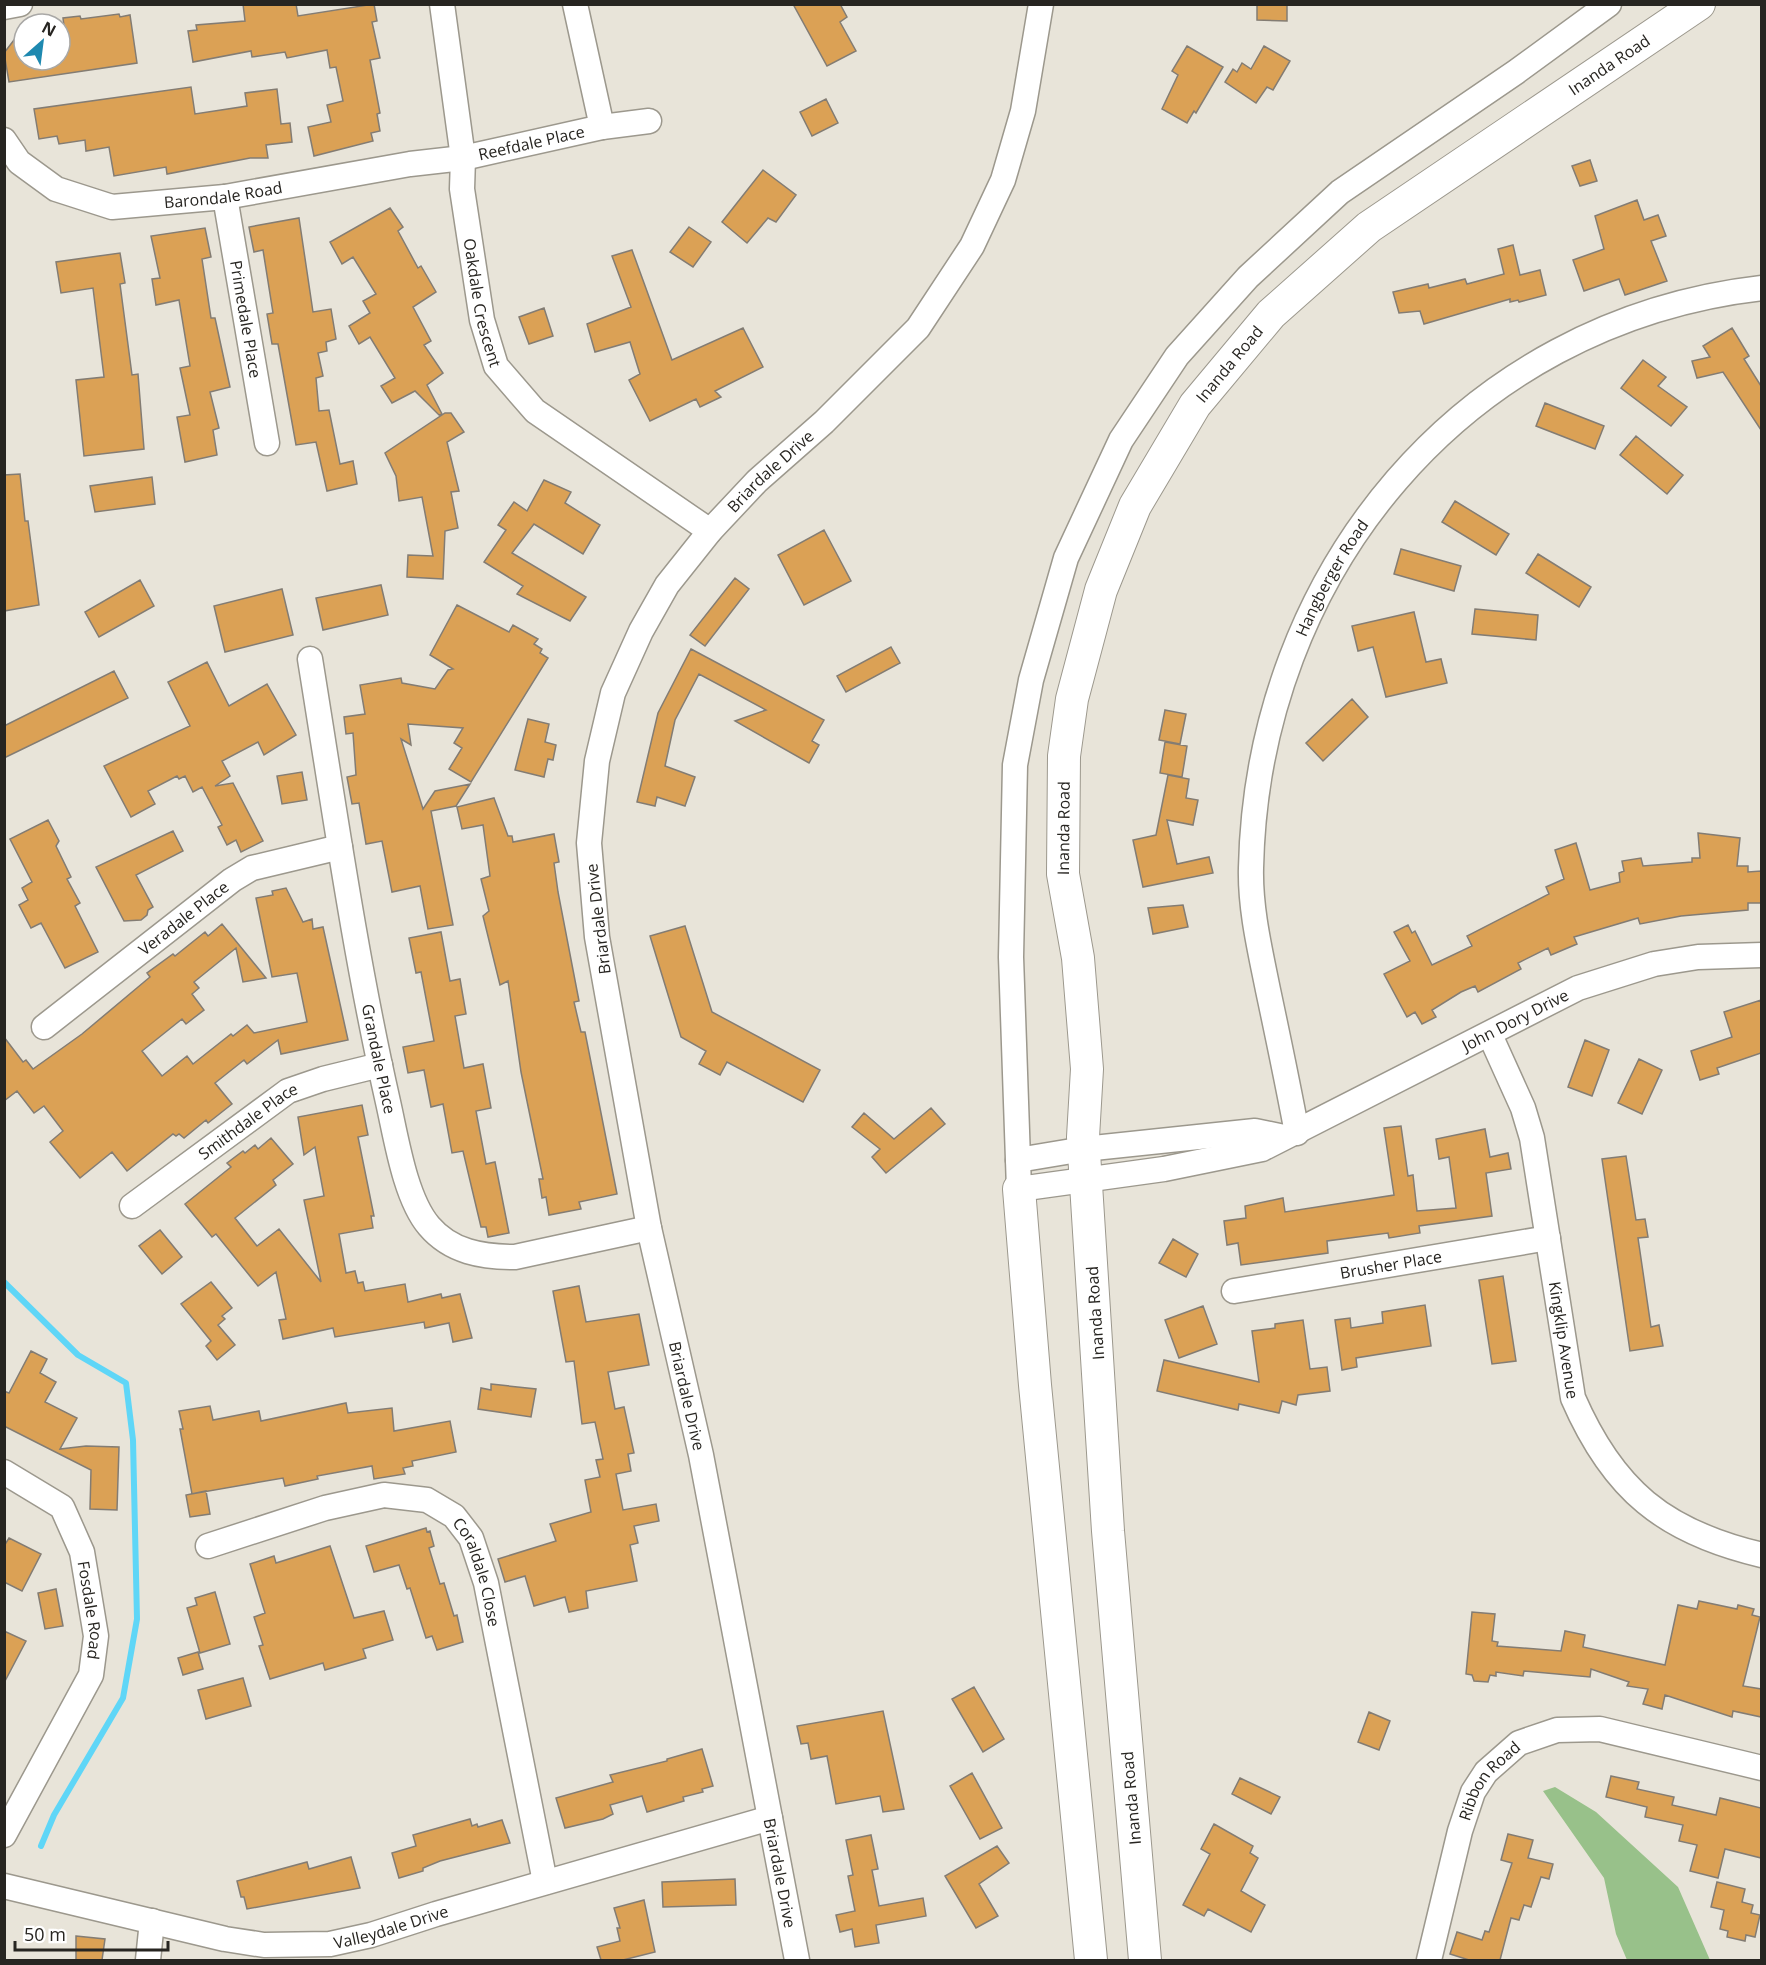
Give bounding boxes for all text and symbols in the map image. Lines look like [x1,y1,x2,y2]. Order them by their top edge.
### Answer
north arrow [12,12,72,72]
text: N [38,16,60,42]
street label: Inanda Road [1564,29,1654,100]
street label: Reefdale Place [476,120,587,165]
street label: Barondale Road [163,176,284,213]
street label: Oakdale Crescent [459,237,507,370]
street label: Primedale Place [225,259,267,380]
street label: Inanda Road [1191,321,1268,407]
street label: Briardale Drive [722,425,818,517]
street label: Hangberger Road [1290,515,1373,640]
street label: Inanda Road [1052,781,1075,875]
street label: Briardale Drive [580,862,616,976]
street label: Veradale Place [134,876,233,960]
street label: John Dory Drive [1456,984,1572,1057]
street label: Grandale Place [357,1002,401,1116]
street label: Smithdale Place [194,1078,300,1164]
street label: Brusher Place [1338,1245,1443,1284]
street label: Inanda Road [1081,1265,1109,1361]
street label: Kingklip Avenue [1544,1280,1584,1400]
street label: Briardale Drive [664,1339,710,1453]
street label: Coraldale Close [448,1513,505,1629]
street label: Fosdale Road [73,1559,108,1661]
street label: Ribbon Road [1453,1736,1525,1823]
street label: Inanda Road [1116,1750,1146,1846]
street label: Briardale Drive [759,1816,801,1930]
street label: Valleydale Drive [332,1900,451,1954]
scale bar [15,1914,168,1952]
text: 50 m [24,1922,66,1946]

